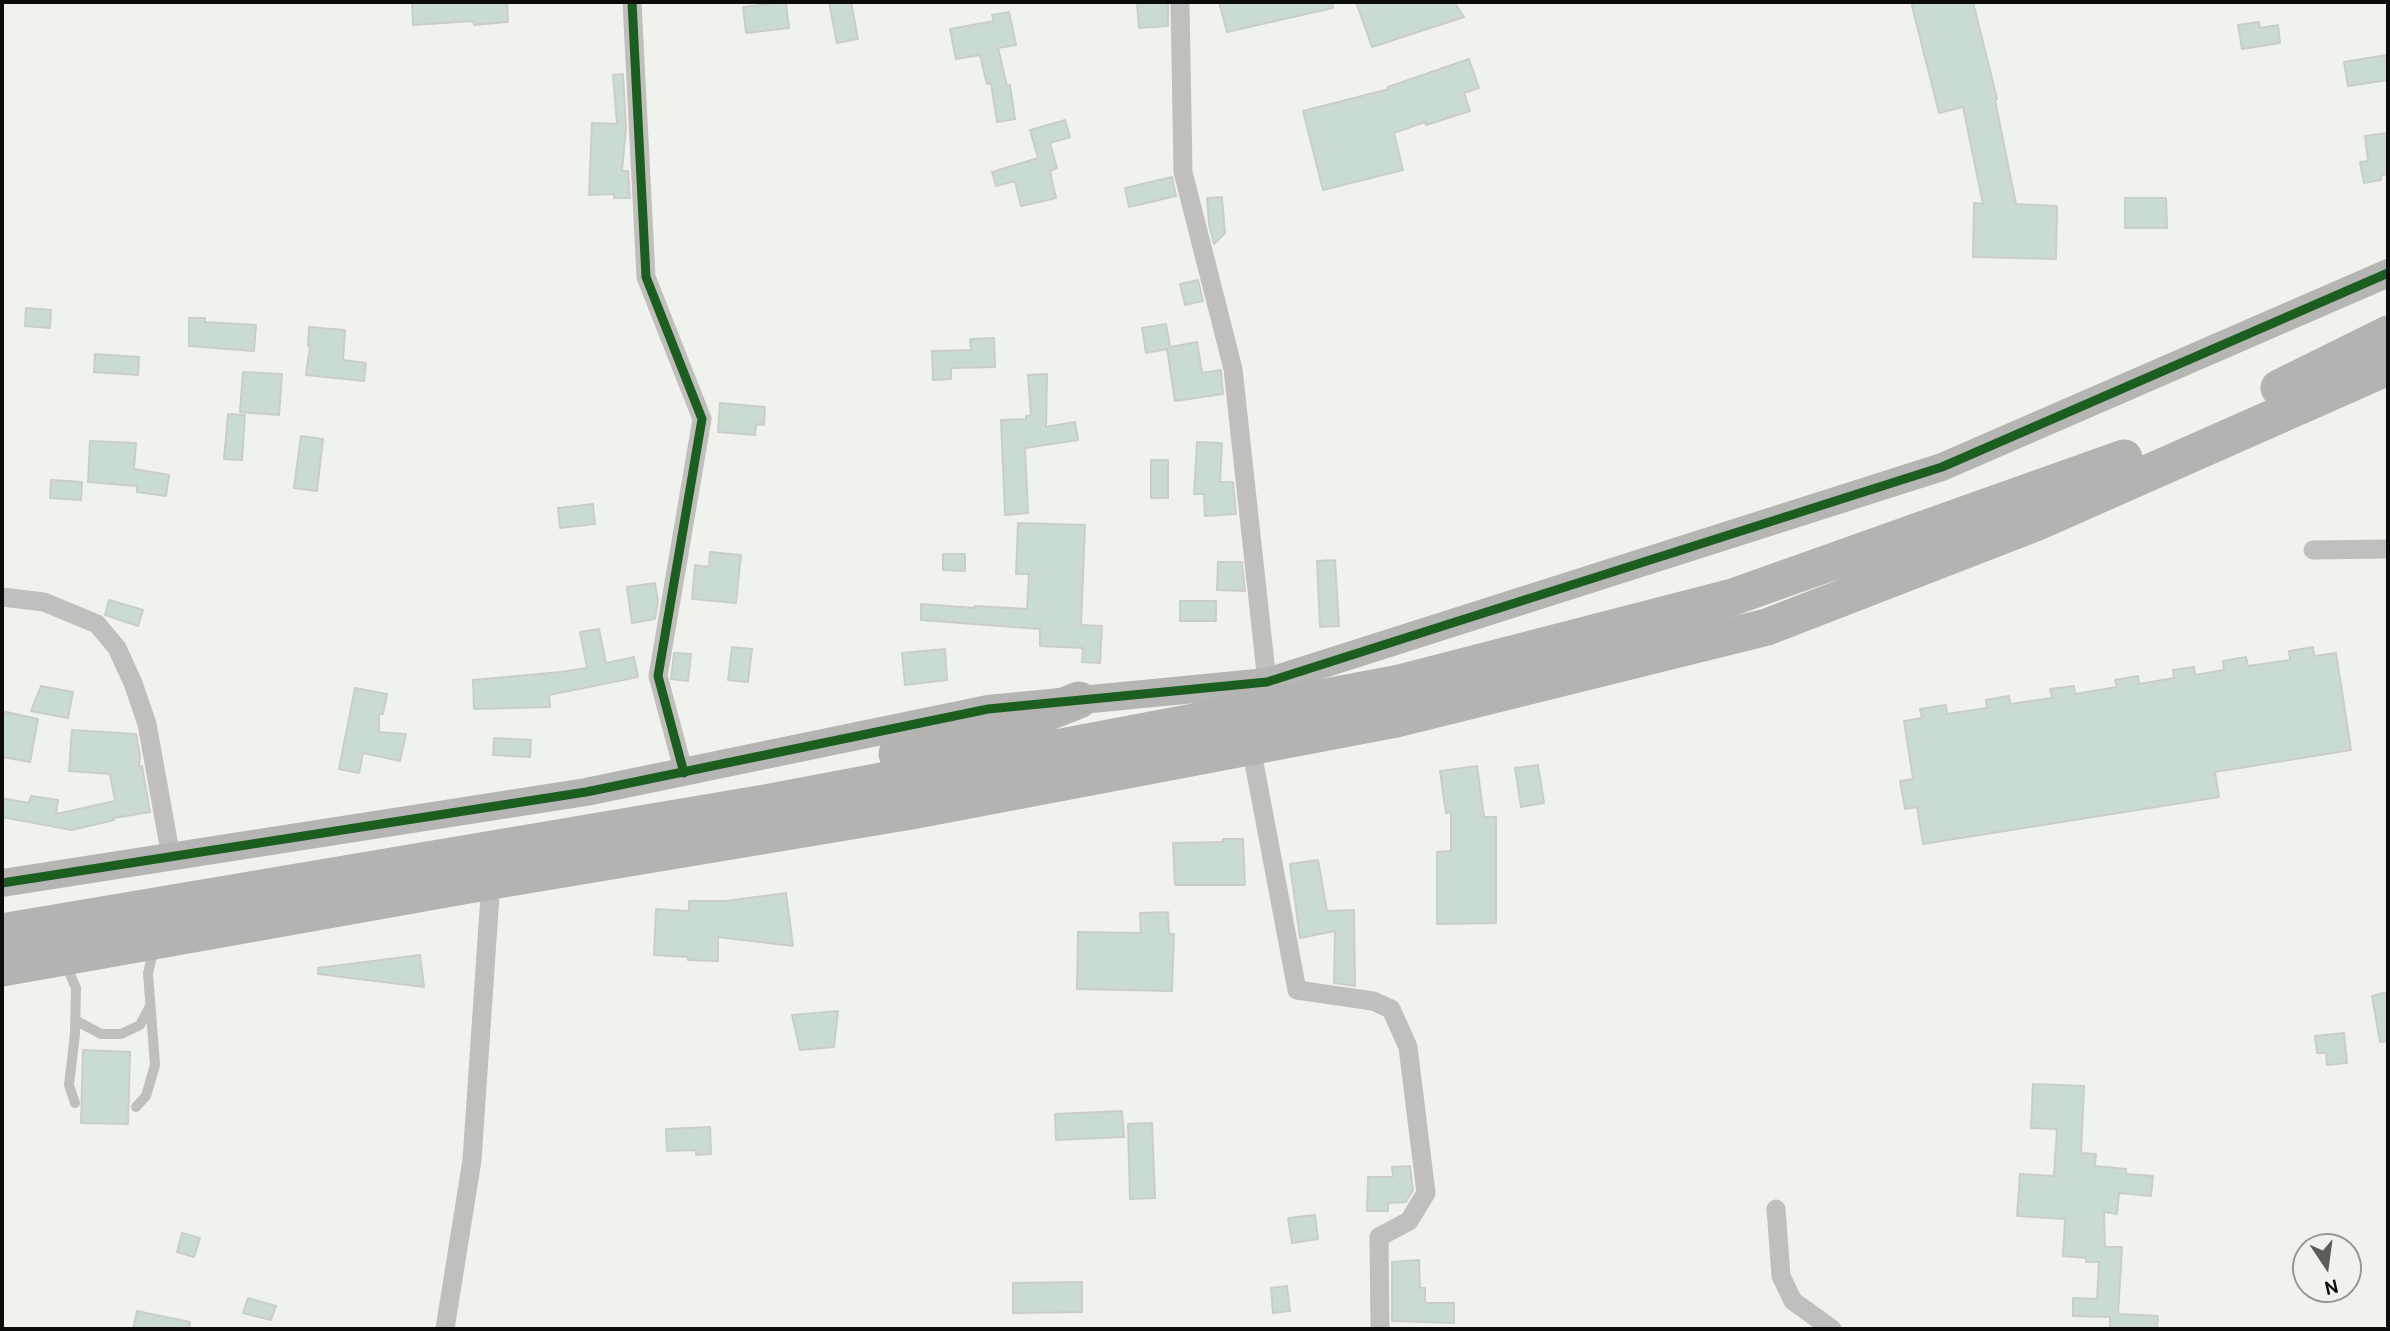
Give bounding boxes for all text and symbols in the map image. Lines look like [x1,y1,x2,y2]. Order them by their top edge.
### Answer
north arrow [2292,1233,2362,1303]
text: N [2322,1274,2341,1300]

